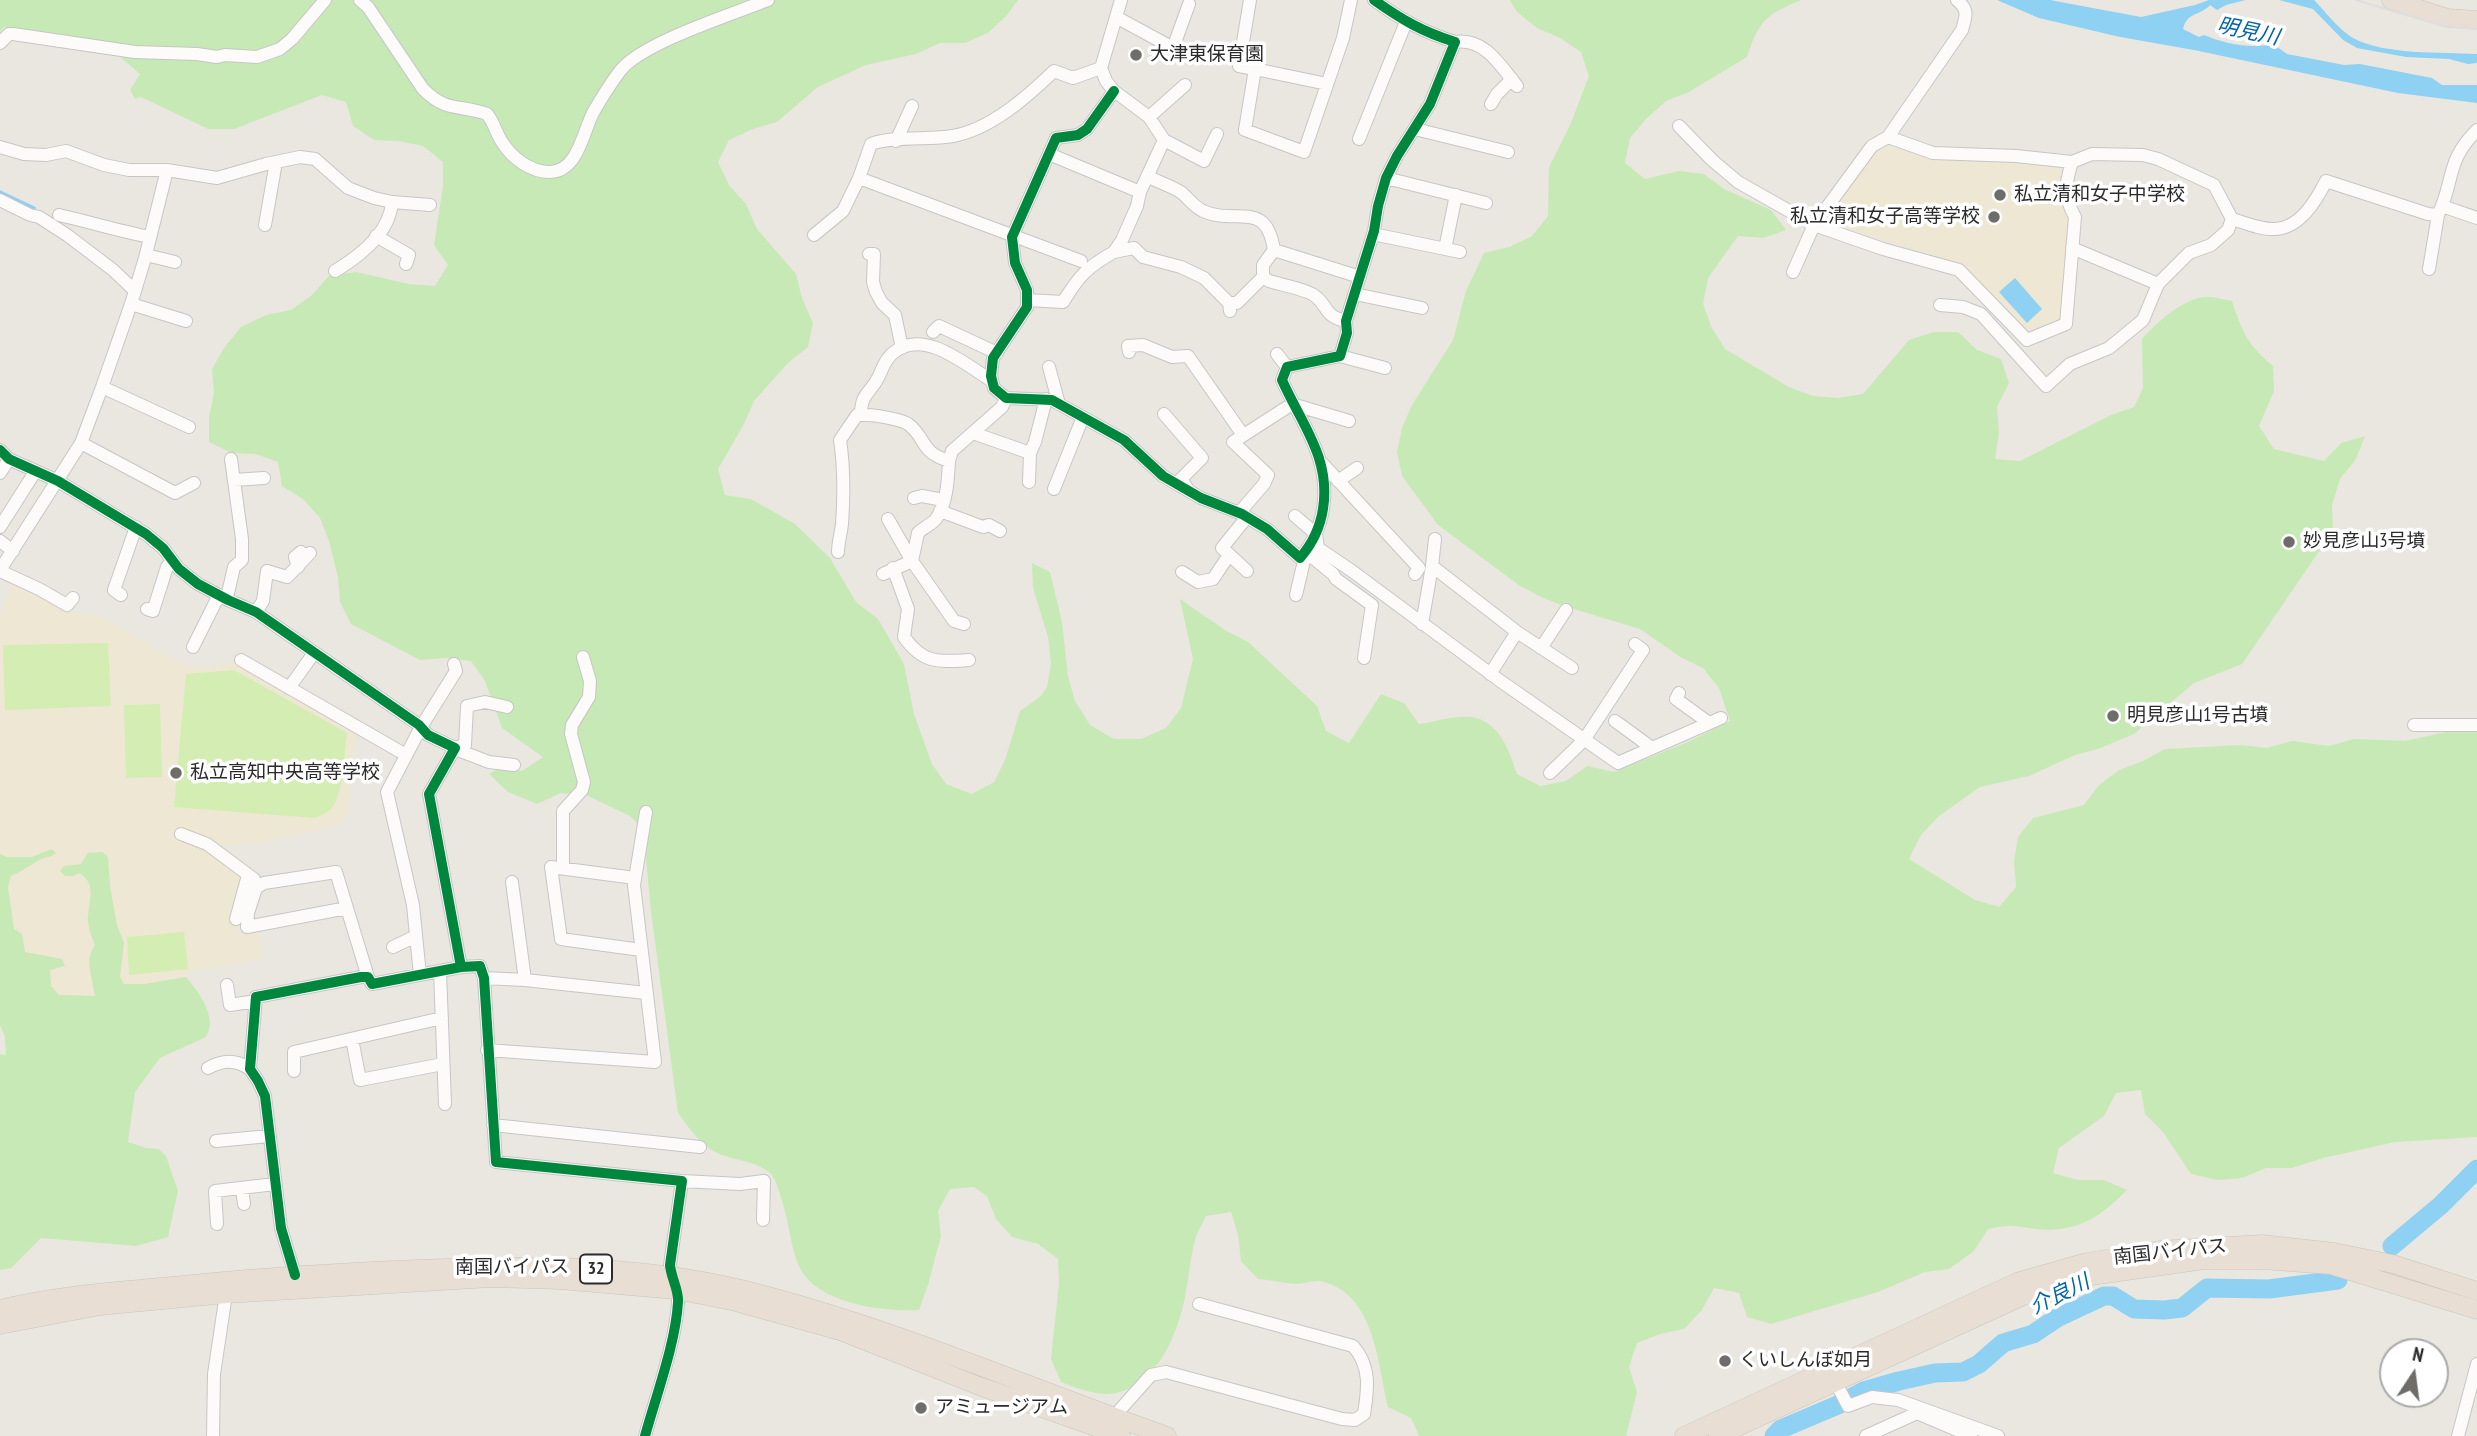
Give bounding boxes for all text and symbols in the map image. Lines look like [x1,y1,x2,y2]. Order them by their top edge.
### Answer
water label: 明見川 [2215,13,2281,51]
place label: 大津東保育園 [1150,44,1264,66]
marker: 大津東保育園 [1128,47,1144,63]
place label: 私立清和女子中学校 [2014,184,2185,206]
marker: 私立清和女子中学校 [1992,187,2008,203]
place label: 私立清和女子高等学校 [1790,206,1980,228]
marker: 私立清和女子高等学校 [1986,209,2002,225]
place label: 妙見彦山3号墳 [2303,531,2426,553]
marker: 妙見彦山3号墳 [2281,534,2297,550]
place label: 明見彦山1号古墳 [2127,705,2269,727]
marker: 明見彦山1号古墳 [2105,708,2121,724]
place label: 私立高知中央高等学校 [190,762,380,784]
marker: 私立高知中央高等学校 [168,765,184,781]
street label: 南国バイパス [2112,1235,2228,1269]
road number: 32 [580,1254,612,1284]
street label: 南国バイパス [455,1257,569,1279]
water label: 介良川 [2026,1270,2094,1320]
north arrow [2379,1338,2449,1408]
text: N [2411,1342,2426,1367]
place label: くいしんぼ如月 [1739,1350,1872,1372]
marker: くいしんぼ如月 [1717,1353,1733,1369]
place label: アミュージアム [935,1397,1068,1419]
marker: アミュージアム [913,1400,929,1416]

